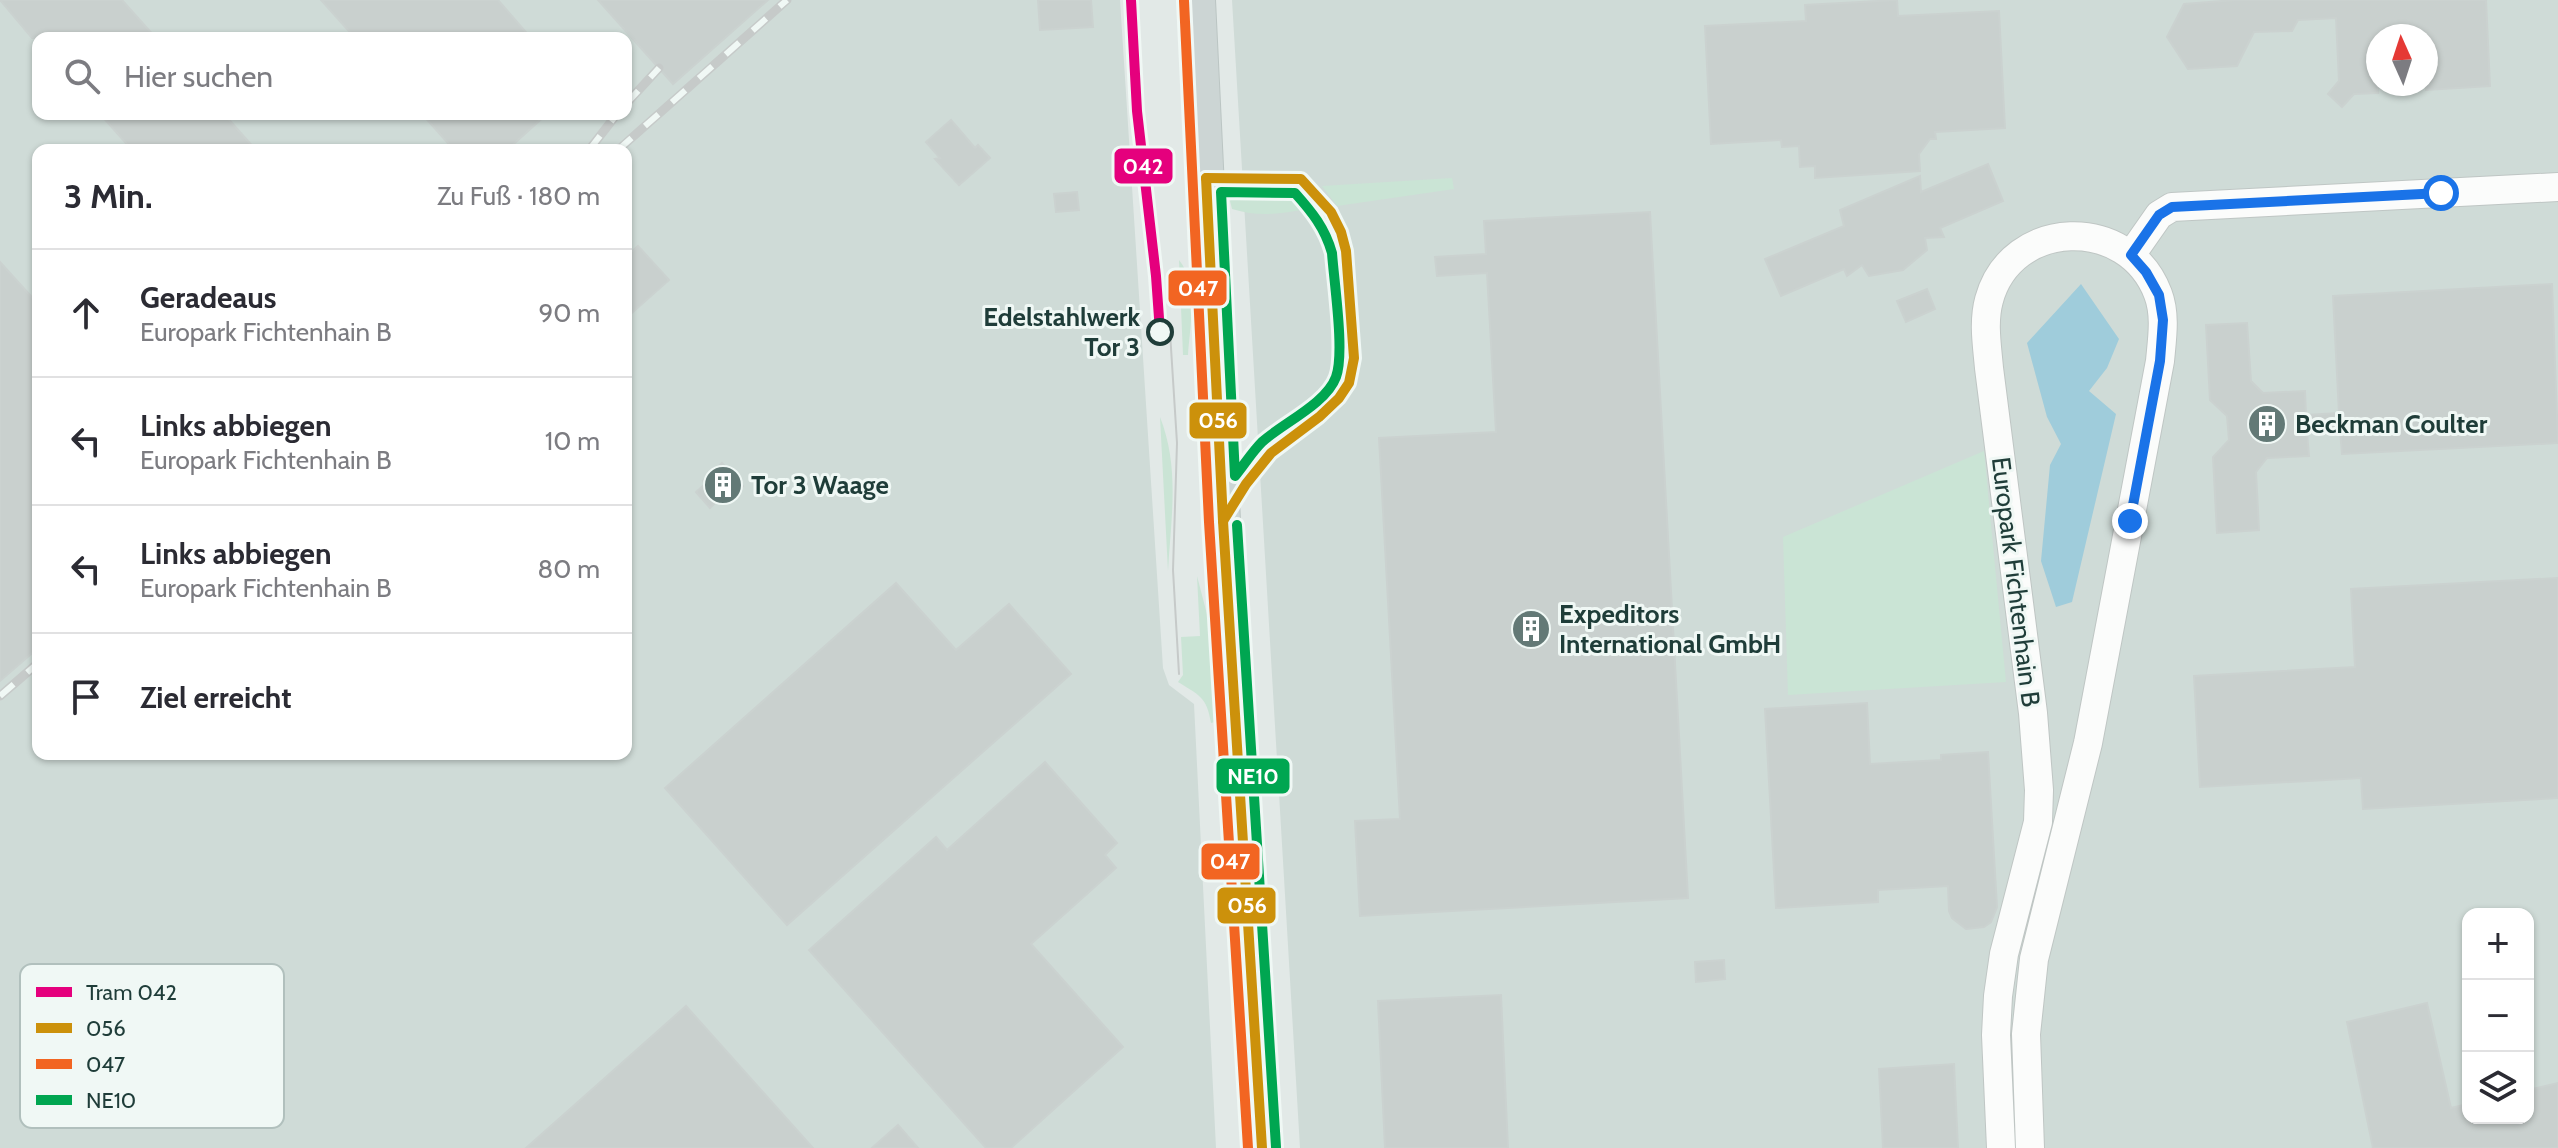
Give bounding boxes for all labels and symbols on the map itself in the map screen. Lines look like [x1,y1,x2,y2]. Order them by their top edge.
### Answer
north arrow [2366,24,2438,96]
line badge: 042 [1113,147,1174,185]
text: 042 [1123,153,1163,180]
route start [2423,175,2459,211]
line badge: 047 [1167,269,1228,307]
text: 047 [1178,275,1219,302]
place label: Edelstahlwerk Tor 3 [983,301,1140,363]
marker: Edelstahlwerk Tor 3 [1147,319,1173,345]
line badge: 056 [1188,401,1248,440]
building icon: Beckman Coulter [2246,403,2288,445]
text: 056 [1198,407,1238,434]
place label: Beckman Coulter [2295,408,2488,440]
street label: Europark Fichtenhain B [1985,455,2047,709]
building icon: Tor 3 Waage [702,464,744,506]
place label: Tor 3 Waage [751,469,889,501]
route end [2112,503,2148,539]
place label: Expeditors International GmbH [1559,598,1781,660]
building icon: Expeditors International GmbH [1510,608,1552,650]
line badge: NE10 [1215,757,1291,795]
text: NE10 [1227,763,1279,790]
line badge: 047 [1200,842,1261,881]
text: 047 [1210,848,1251,875]
line badge: 056 [1216,886,1277,925]
text: 056 [1227,892,1267,919]
legend [20,964,284,1128]
text: Tram 042 [86,979,177,1006]
text: 056 [86,1015,126,1042]
text: 047 [86,1051,125,1078]
text: NE10 [86,1087,136,1114]

